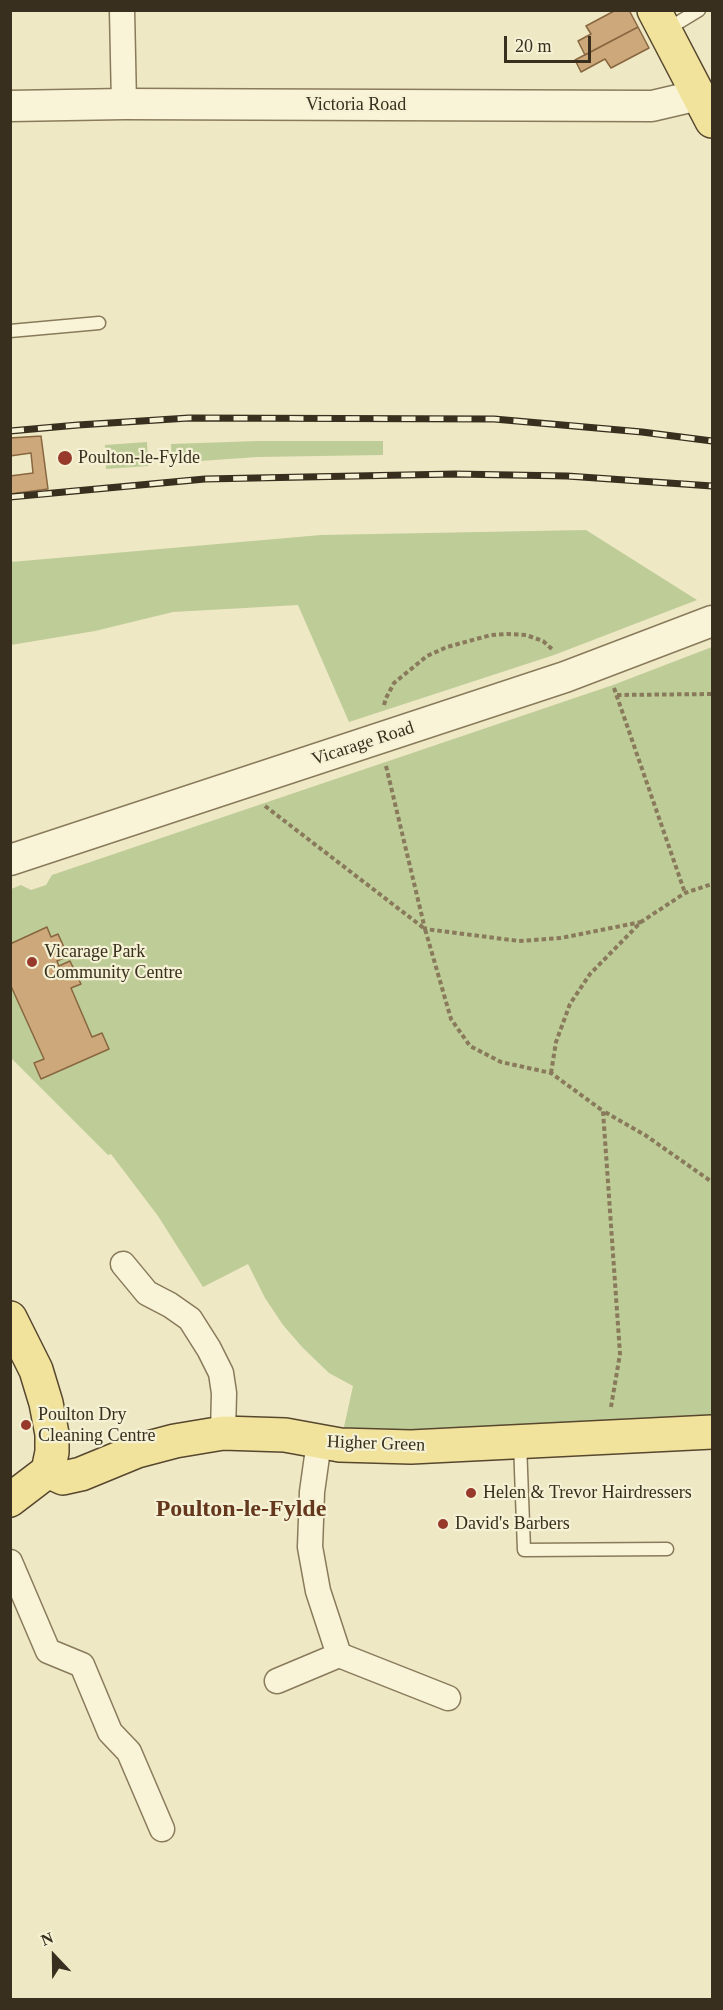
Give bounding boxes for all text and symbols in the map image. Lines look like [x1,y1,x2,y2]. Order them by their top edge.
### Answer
scale bar [507,24,594,62]
text: 20 m [515,36,552,56]
street label: Victoria Road [306,94,406,116]
place label: Poulton-le-Fylde [78,447,200,469]
marker: Poulton-le-Fylde [56,449,74,467]
street label: Vicarage Road [309,717,417,771]
place label: Vicarage Park Community Centre [44,941,182,984]
marker: Vicarage Park Community Centre [25,955,39,969]
place label: Poulton Dry Cleaning Centre [38,1404,155,1446]
marker: Poulton Dry Cleaning Centre [19,1418,33,1432]
street label: Higher Green [326,1431,426,1457]
place label: Helen & Trevor Hairdressers [483,1482,692,1504]
marker: Helen & Trevor Hairdressers [464,1486,478,1500]
district label: Poulton-le-Fylde [156,1496,326,1524]
place label: David's Barbers [455,1513,570,1535]
marker: David's Barbers [436,1517,450,1531]
north arrow [24,1926,84,1986]
text: N [39,1929,56,1949]

